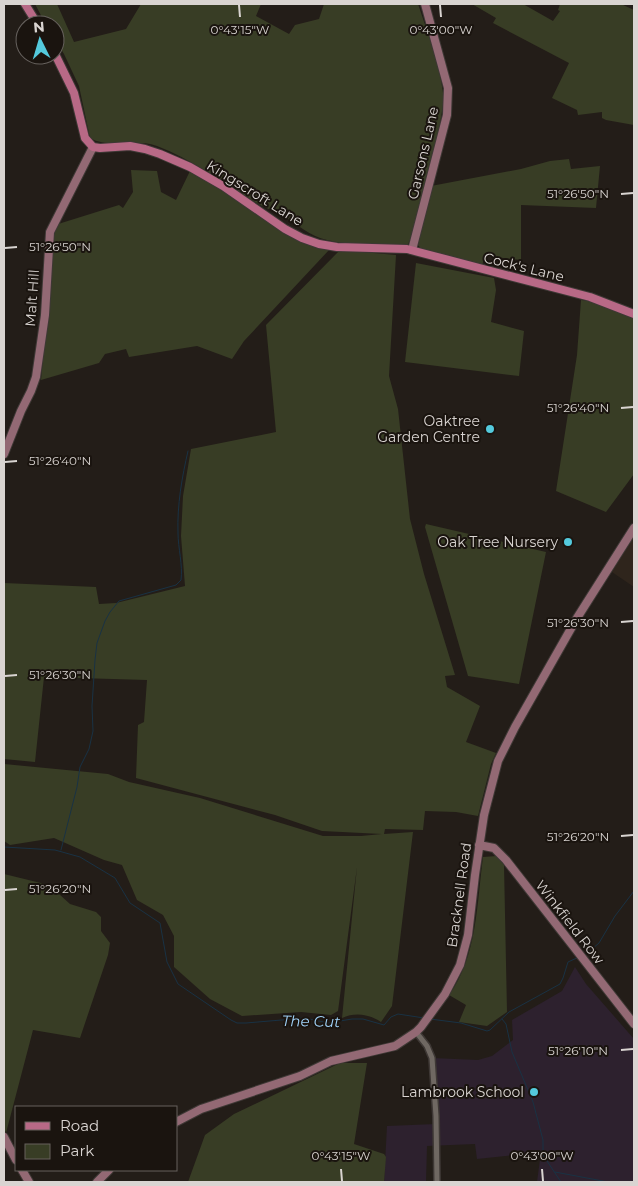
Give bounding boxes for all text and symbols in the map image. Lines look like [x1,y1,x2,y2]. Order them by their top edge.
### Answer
north arrow [15,15,65,65]
text: N [32,18,45,37]
text: 0°43'15"W [211,22,269,37]
text: 0°43'00"W [409,22,473,37]
street label: Garsons Lane [404,105,442,201]
street label: Kingscroft Lane [203,156,307,230]
text: 51°26'50"N [547,186,609,201]
text: 51°26'50"N [29,239,91,254]
street label: Cock's Lane [482,248,566,286]
street label: Malt Hill [21,269,43,327]
text: 51°26'40"N [547,400,609,415]
place label: Oaktree Garden Centre [377,412,480,446]
marker: Oaktree Garden Centre [484,423,496,435]
text: 51°26'40"N [29,453,91,468]
place label: Oak Tree Nursery [437,533,558,551]
marker: Oak Tree Nursery [562,536,574,548]
text: 51°26'30"N [547,615,609,630]
text: 51°26'30"N [29,667,91,682]
text: 51°26'20"N [547,829,609,844]
street label: Bracknell Road [443,841,475,949]
street label: Winkfield Row [532,876,609,968]
text: 51°26'20"N [29,881,91,896]
water label: The Cut [282,1011,340,1031]
text: 51°26'10"N [548,1043,608,1058]
place label: Lambrook School [401,1083,524,1101]
marker: Lambrook School [528,1086,540,1098]
legend [15,1106,178,1171]
text: Road [60,1116,99,1135]
text: Park [60,1141,94,1160]
text: 0°43'15"W [312,1148,370,1163]
text: 0°43'00"W [510,1148,574,1163]

